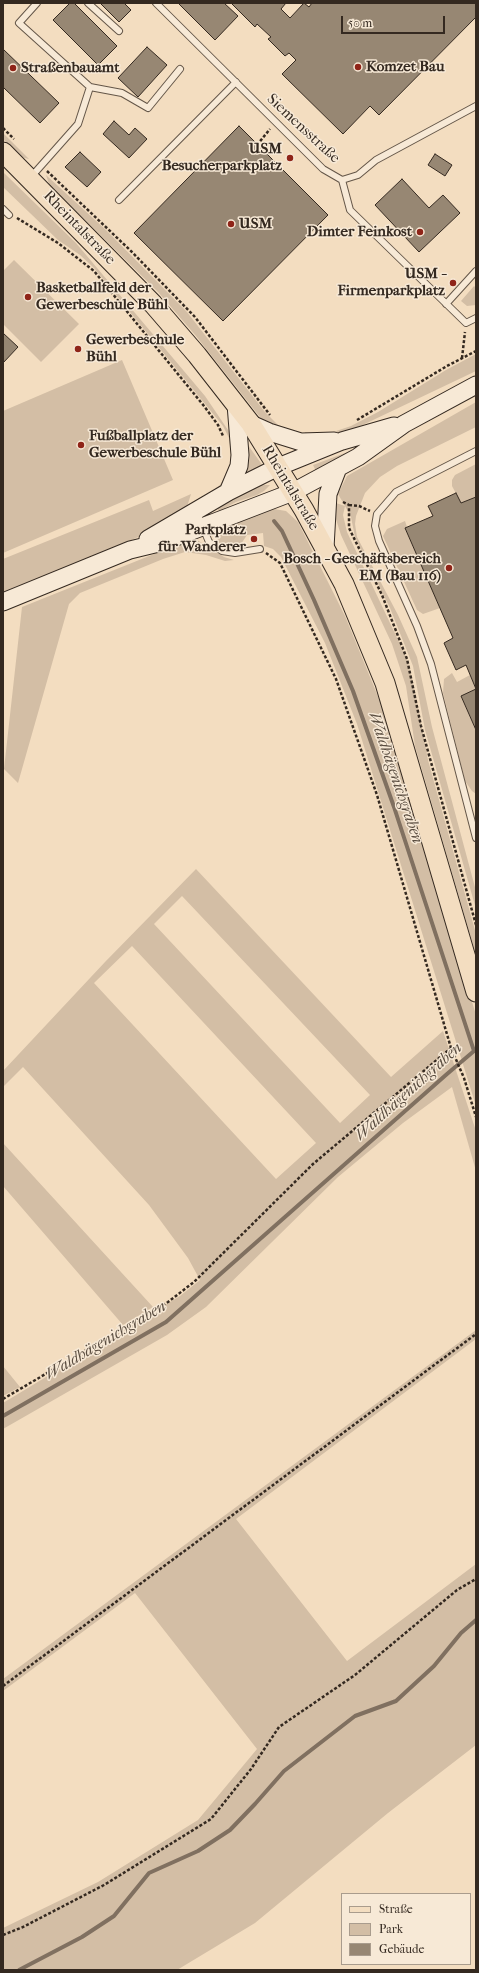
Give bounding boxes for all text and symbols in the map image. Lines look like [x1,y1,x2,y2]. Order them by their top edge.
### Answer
scale bar [343,8,447,34]
text: 50 m [348,16,372,30]
place label: Komzet Bau [366,58,444,76]
place label: Straßenbauamt [21,59,120,77]
marker: Komzet Bau [353,62,363,72]
marker: Straßenbauamt [8,63,18,73]
street label: Siemensstraße [263,91,343,167]
place label: USM Besucherparkplatz [162,140,282,175]
marker: USM Besucherparkplatz [285,153,295,163]
street label: Rheintalstraße [39,187,119,269]
place label: USM [239,215,272,233]
marker: USM [226,219,236,229]
place label: Dimter Feinkost [307,223,412,241]
marker: Dimter Feinkost [415,227,425,237]
place label: USM - Firmenparkplatz [337,265,445,300]
marker: USM - Firmenparkplatz [448,278,458,288]
place label: Basketballfeld der Gewerbeschule Bühl [36,279,168,314]
marker: Basketballfeld der Gewerbeschule Bühl [23,292,33,302]
place label: Gewerbeschule Bühl [86,331,184,366]
marker: Gewerbeschule Bühl [73,344,83,354]
place label: Fußballplatz der Gewerbeschule Bühl [89,427,221,462]
marker: Fußballplatz der Gewerbeschule Bühl [76,440,86,450]
street label: Rheintalstraße [258,442,322,534]
place label: Parkplatz für Wanderer [158,521,246,556]
marker: Parkplatz für Wanderer [249,534,259,544]
place label: Bosch - Geschäftsbereich EM (Bau 116) [283,550,441,585]
marker: Bosch - Geschäftsbereich EM (Bau 116) [444,563,454,573]
water label: Waldhägenichgraben [364,710,426,846]
water label: Waldhägenichgraben [351,1039,467,1145]
water label: Waldhägenichgraben [42,1297,170,1385]
legend [341,1893,471,1965]
text: Straße [379,1902,413,1916]
text: Park [379,1922,403,1936]
text: Gebäude [379,1942,424,1956]

